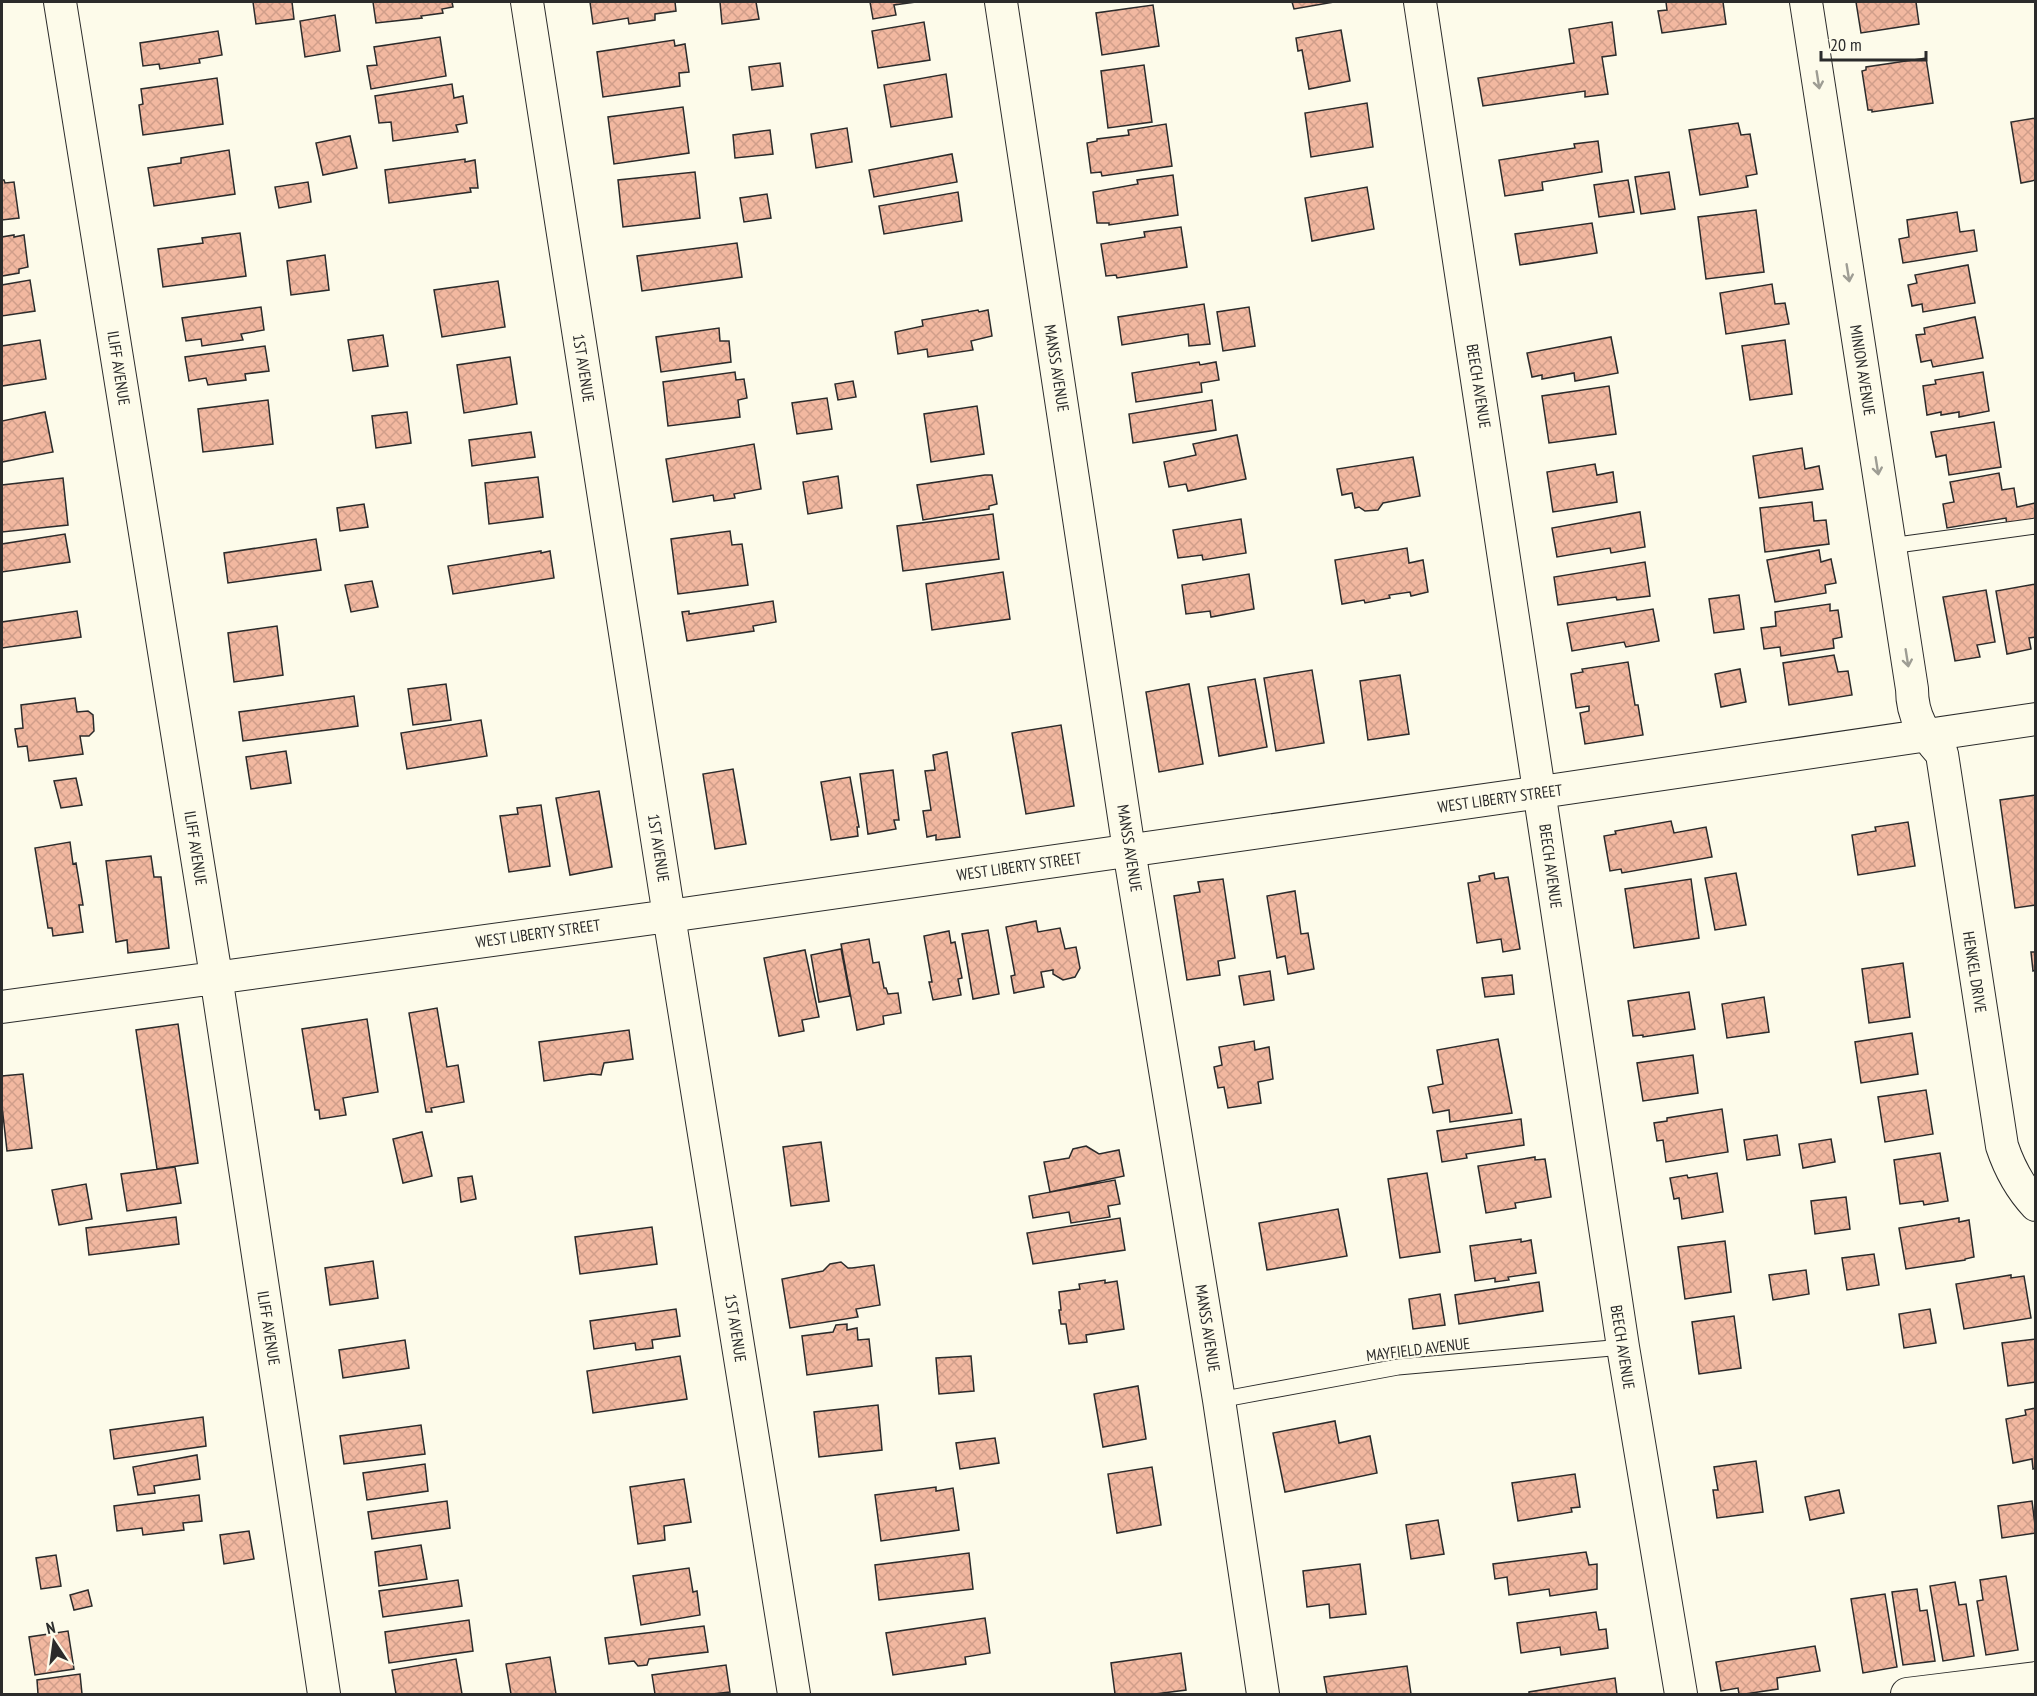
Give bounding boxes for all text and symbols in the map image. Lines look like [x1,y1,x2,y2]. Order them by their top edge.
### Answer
scale bar [1821,24,1926,62]
text: 20 m [1830,33,1862,56]
one-way arrow [1813,70,1824,89]
one-way arrow [1842,262,1853,282]
street label: MANSS AVENUE [1040,323,1074,413]
street label: MINION AVENUE [1846,323,1880,417]
street label: ILIFF AVENUE [103,329,135,407]
street label: 1ST AVENUE [569,333,599,404]
street label: BEECH AVENUE [1462,342,1496,430]
one-way arrow [1872,455,1883,475]
one-way arrow [1902,648,1913,668]
street label: WEST LIBERTY STREET [1436,779,1564,817]
street label: MANSS AVENUE [1113,803,1147,893]
street label: ILIFF AVENUE [180,809,212,887]
street label: 1ST AVENUE [644,813,674,884]
street label: BEECH AVENUE [1535,822,1567,910]
street label: WEST LIBERTY STREET [955,847,1083,885]
street label: WEST LIBERTY STREET [474,914,602,952]
street label: HENKEL DRIVE [1959,930,1991,1014]
street label: MANSS AVENUE [1191,1283,1225,1373]
street label: ILIFF AVENUE [253,1289,285,1367]
street label: 1ST AVENUE [721,1293,751,1364]
street label: BEECH AVENUE [1606,1303,1640,1391]
street label: MAYFIELD AVENUE [1365,1333,1471,1365]
north arrow [24,1612,84,1672]
text: N [44,1617,57,1638]

